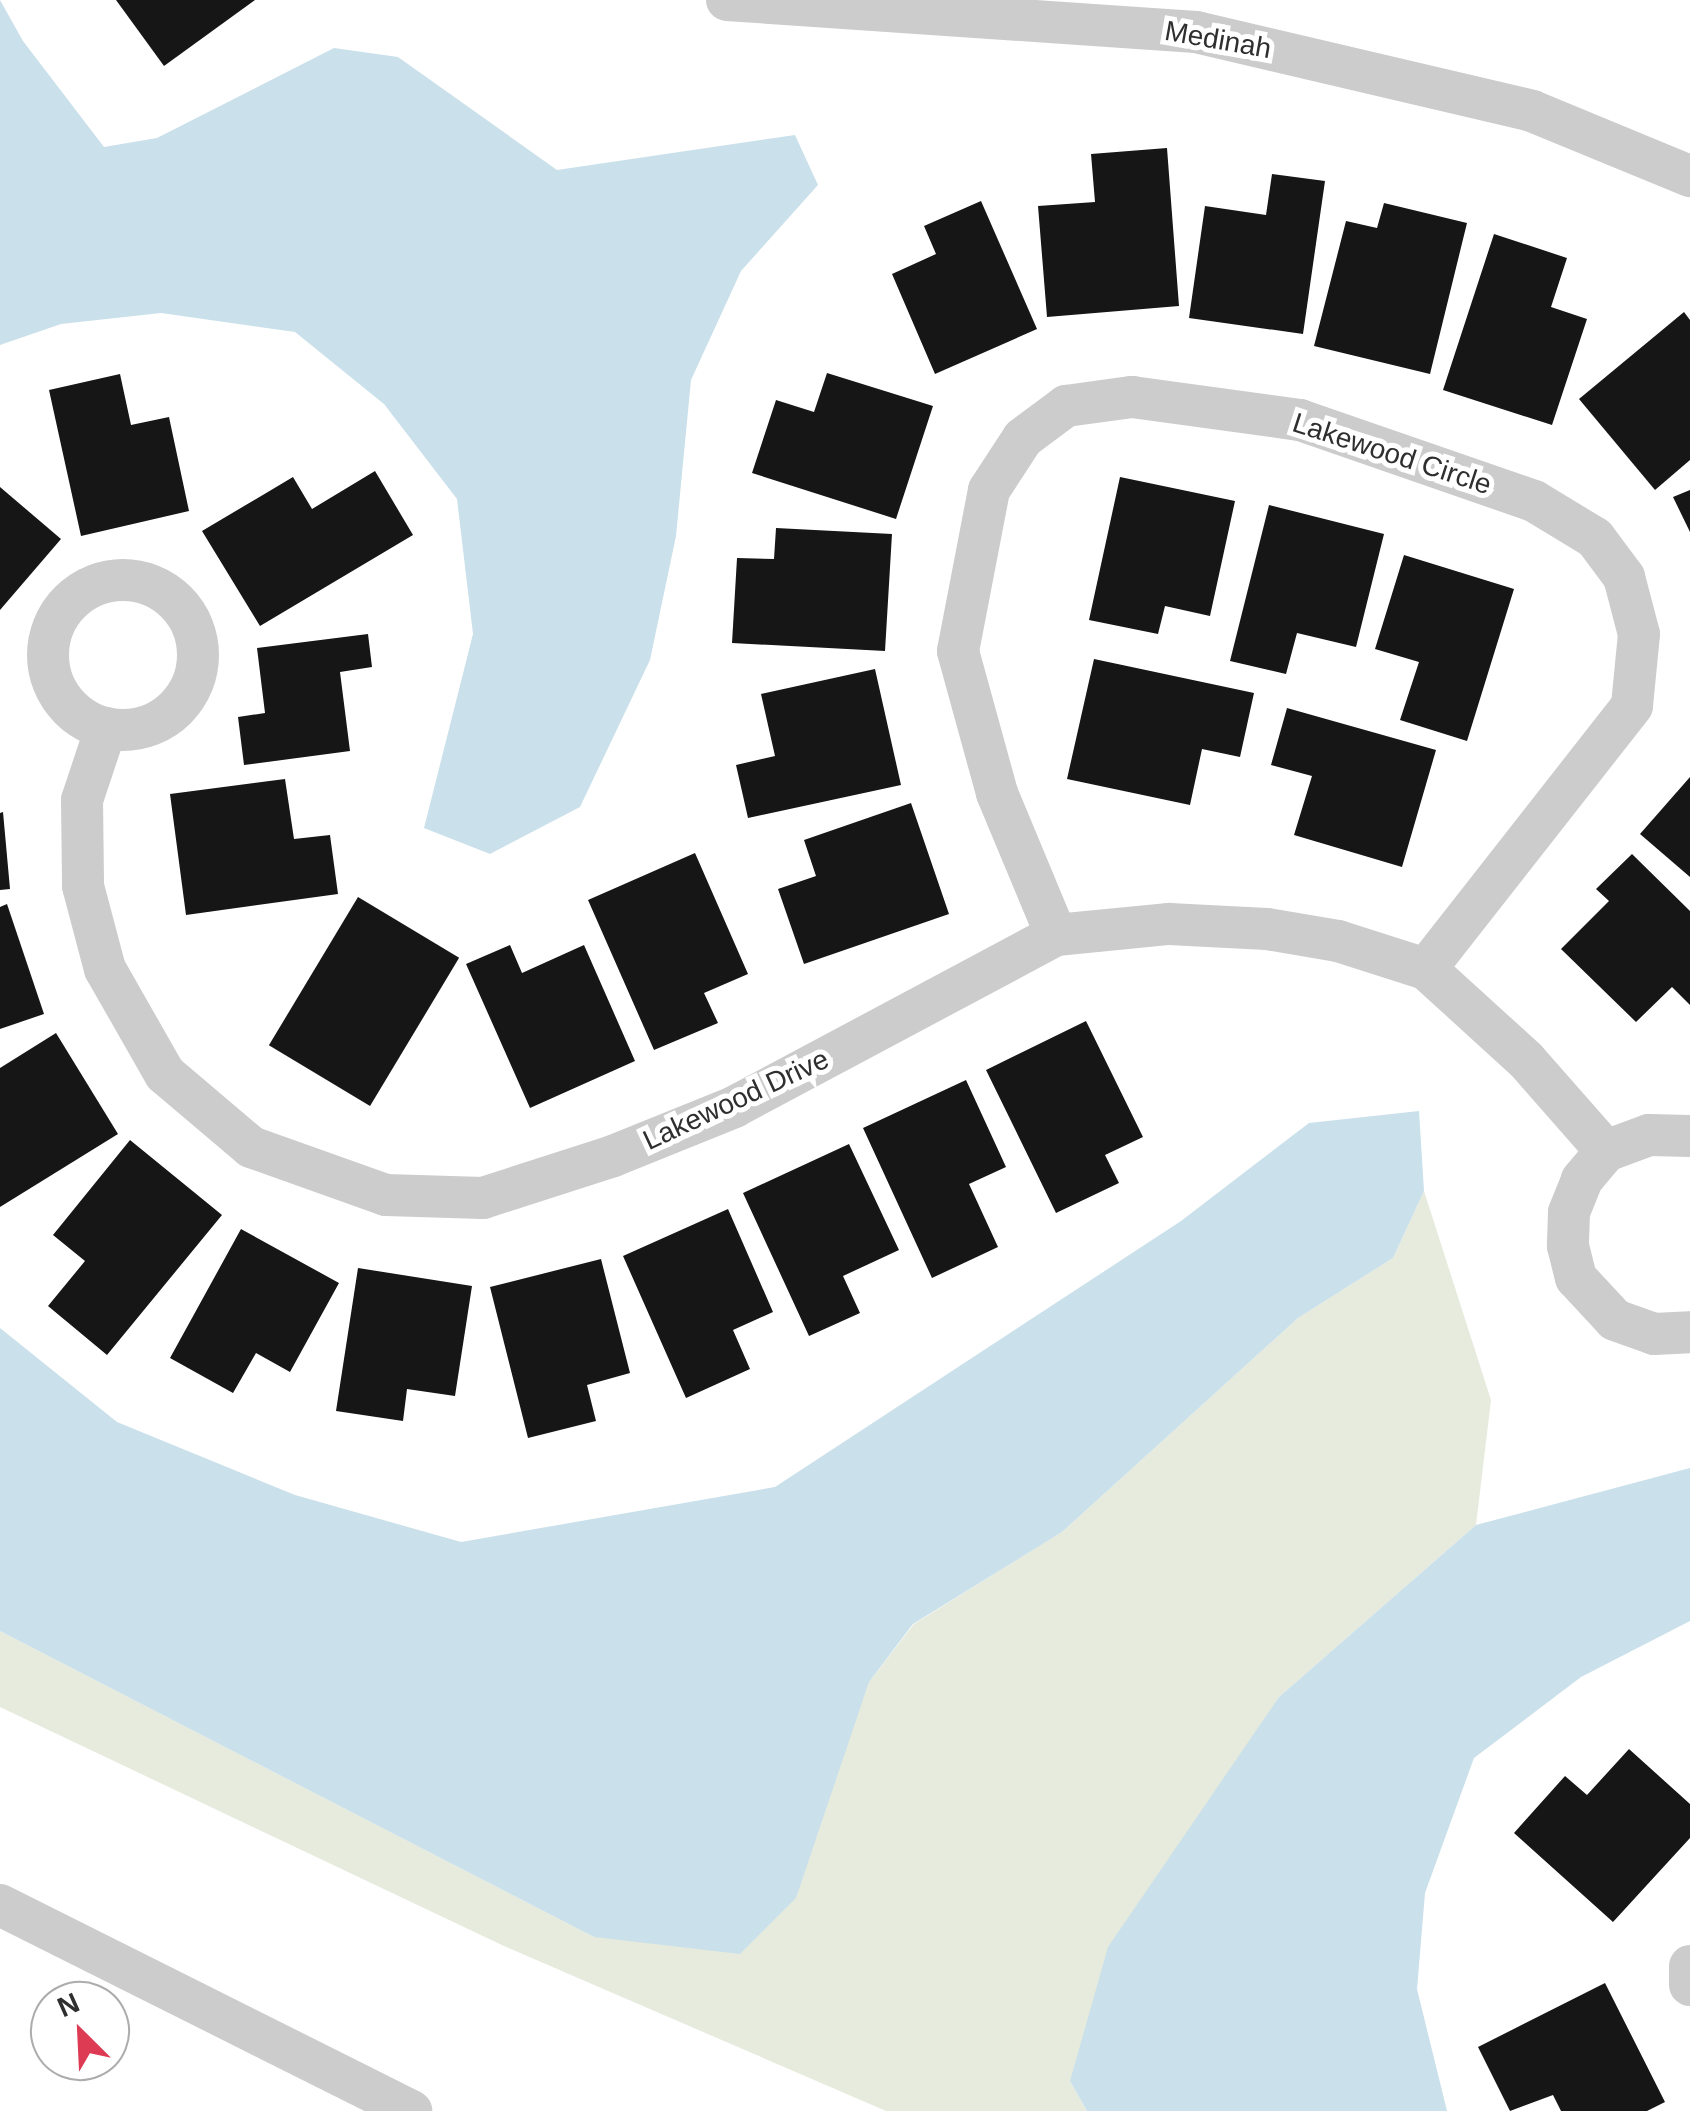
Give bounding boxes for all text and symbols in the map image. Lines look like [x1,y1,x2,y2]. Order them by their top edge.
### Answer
street label: Medinah [1162,14,1274,66]
street label: Lakewood Circle [1288,406,1496,502]
street label: Lakewood Drive [638,1042,834,1158]
north arrow [30,1981,130,2081]
text: N [53,1987,84,2023]

